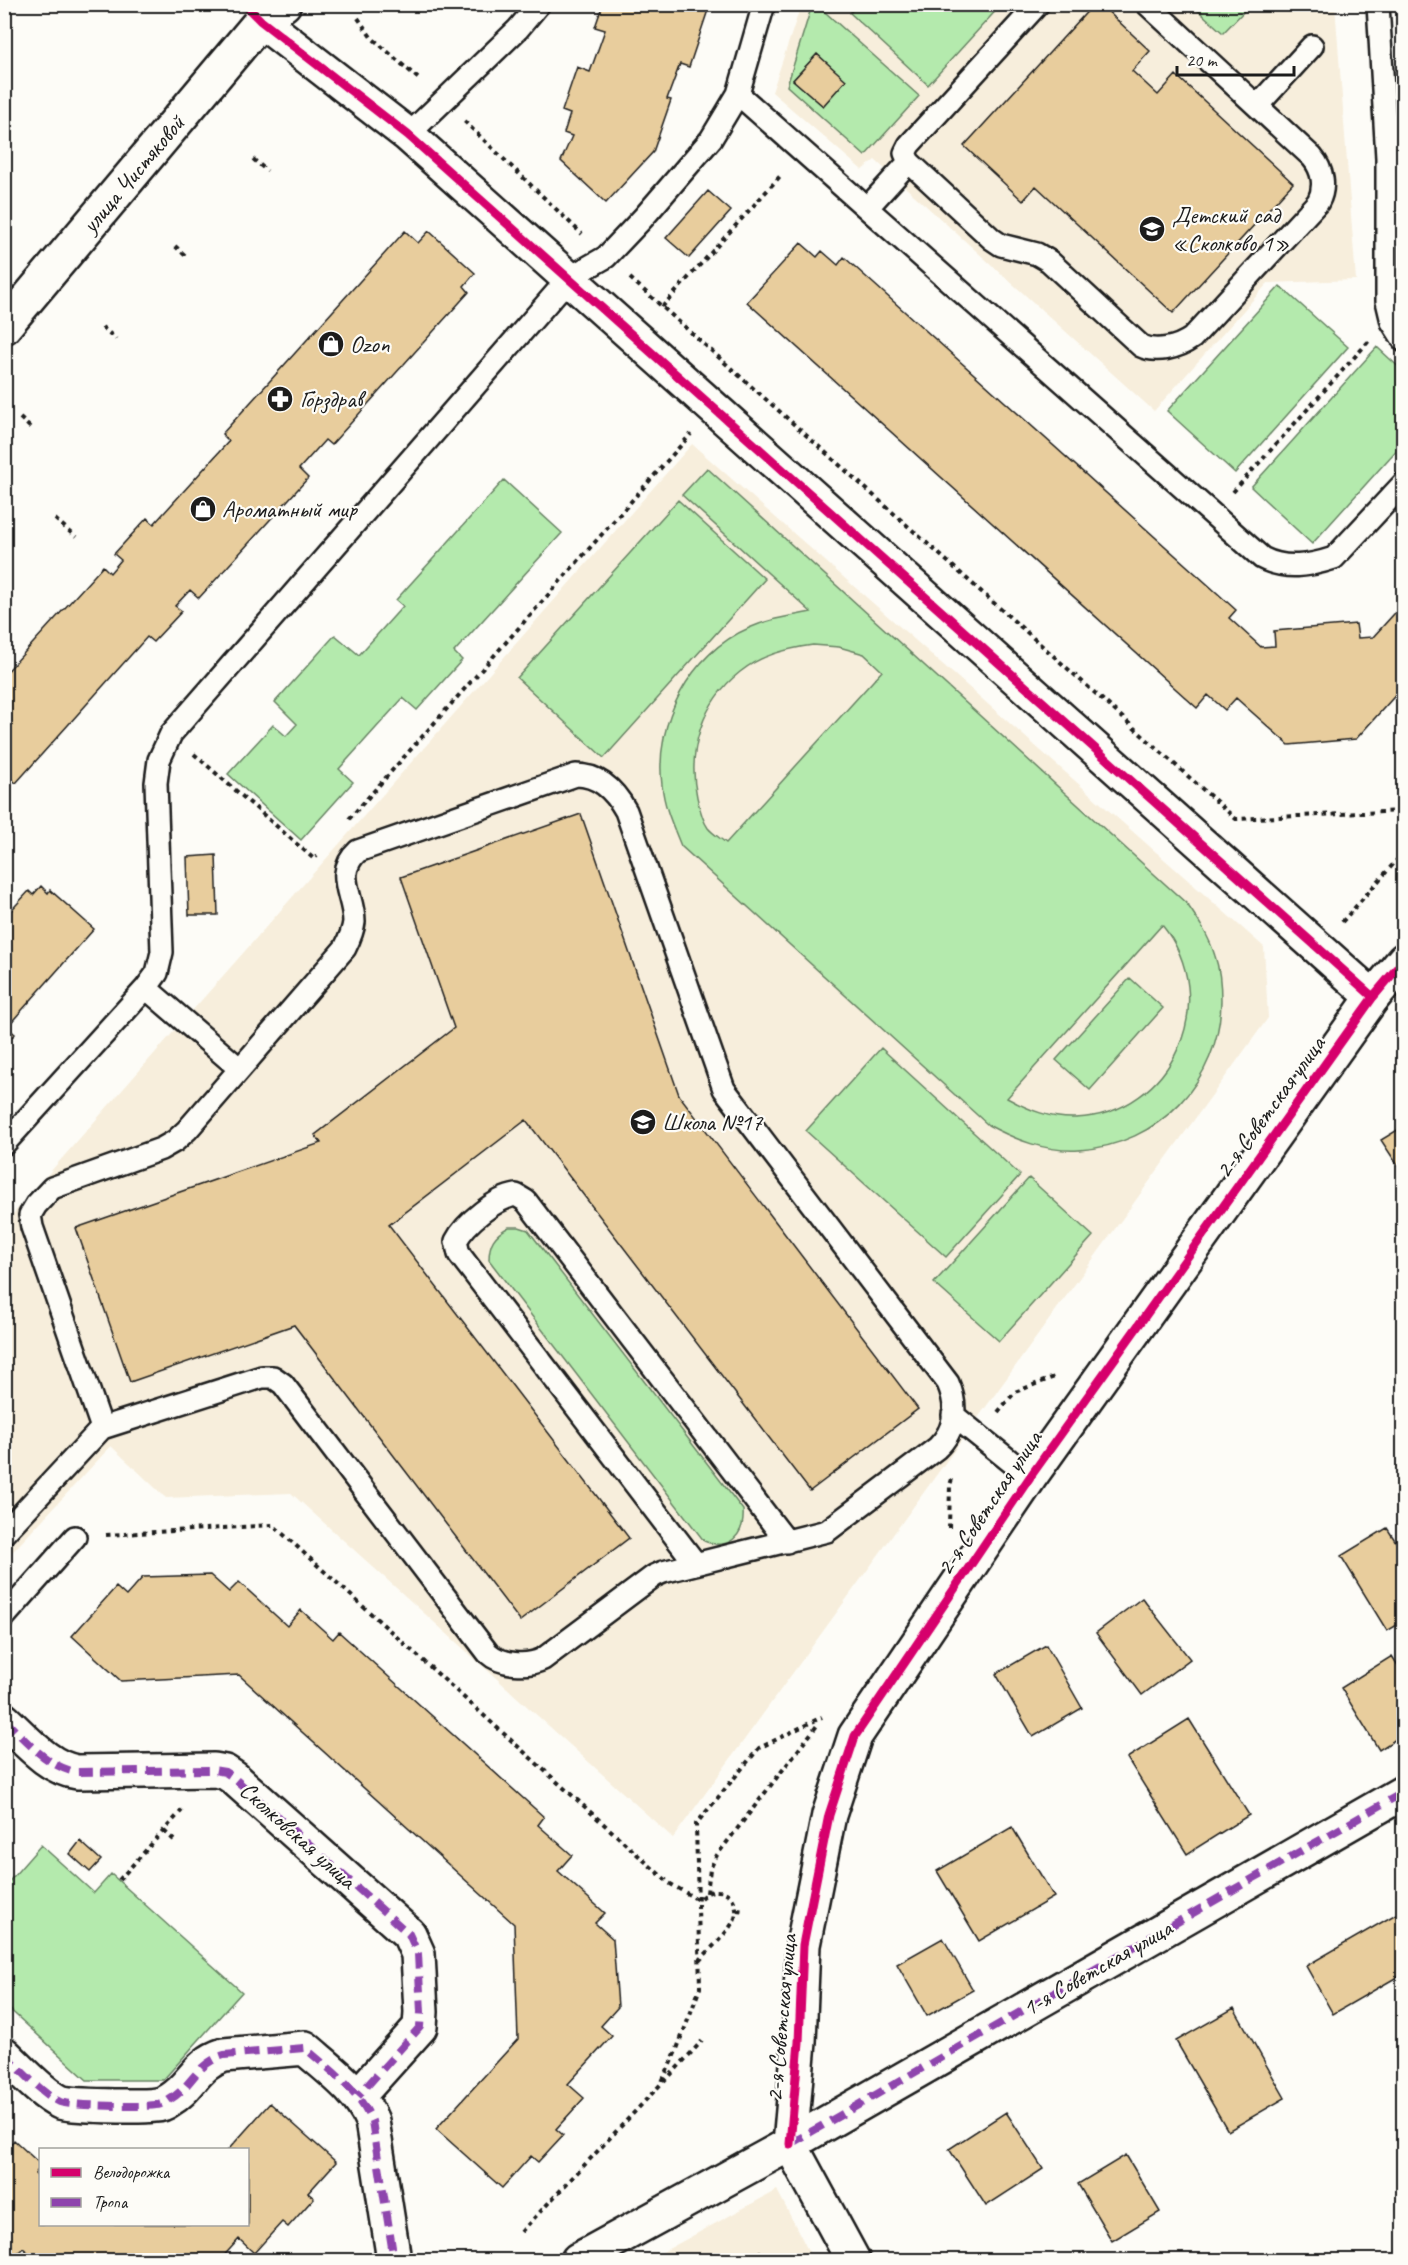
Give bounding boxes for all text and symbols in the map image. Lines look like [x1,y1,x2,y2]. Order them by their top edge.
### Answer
scale bar [1177,39,1294,77]
text: 20 m [1186,49,1219,71]
street label: улица Чистяковой [74,107,192,241]
place label: Детский сад «Сколково 1» [1172,200,1290,258]
school or university icon: Детский сад «Сколково 1» [1137,214,1167,244]
shop icon: Ozon [316,329,346,359]
place label: Ozon [350,329,390,359]
pharmacy icon: Горздрав [265,384,295,414]
place label: Горздрав [300,384,367,414]
shop icon: Ароматный мир [188,494,218,524]
place label: Ароматный мир [222,494,359,524]
street label: 2-я Советская улица [1209,1029,1332,1184]
school or university icon: Школа №17 [628,1107,658,1137]
place label: Школа №17 [662,1107,763,1137]
street label: 2-я Советская улица [930,1424,1049,1581]
street label: Сколковская улица [234,1775,364,1896]
street label: 1-я Советская улица [1017,1912,1178,2023]
street label: 2-я Советская улица [759,1932,803,2103]
legend [39,2148,249,2226]
text: Велодорожка [93,2161,171,2183]
text: Тропа [93,2191,129,2213]

